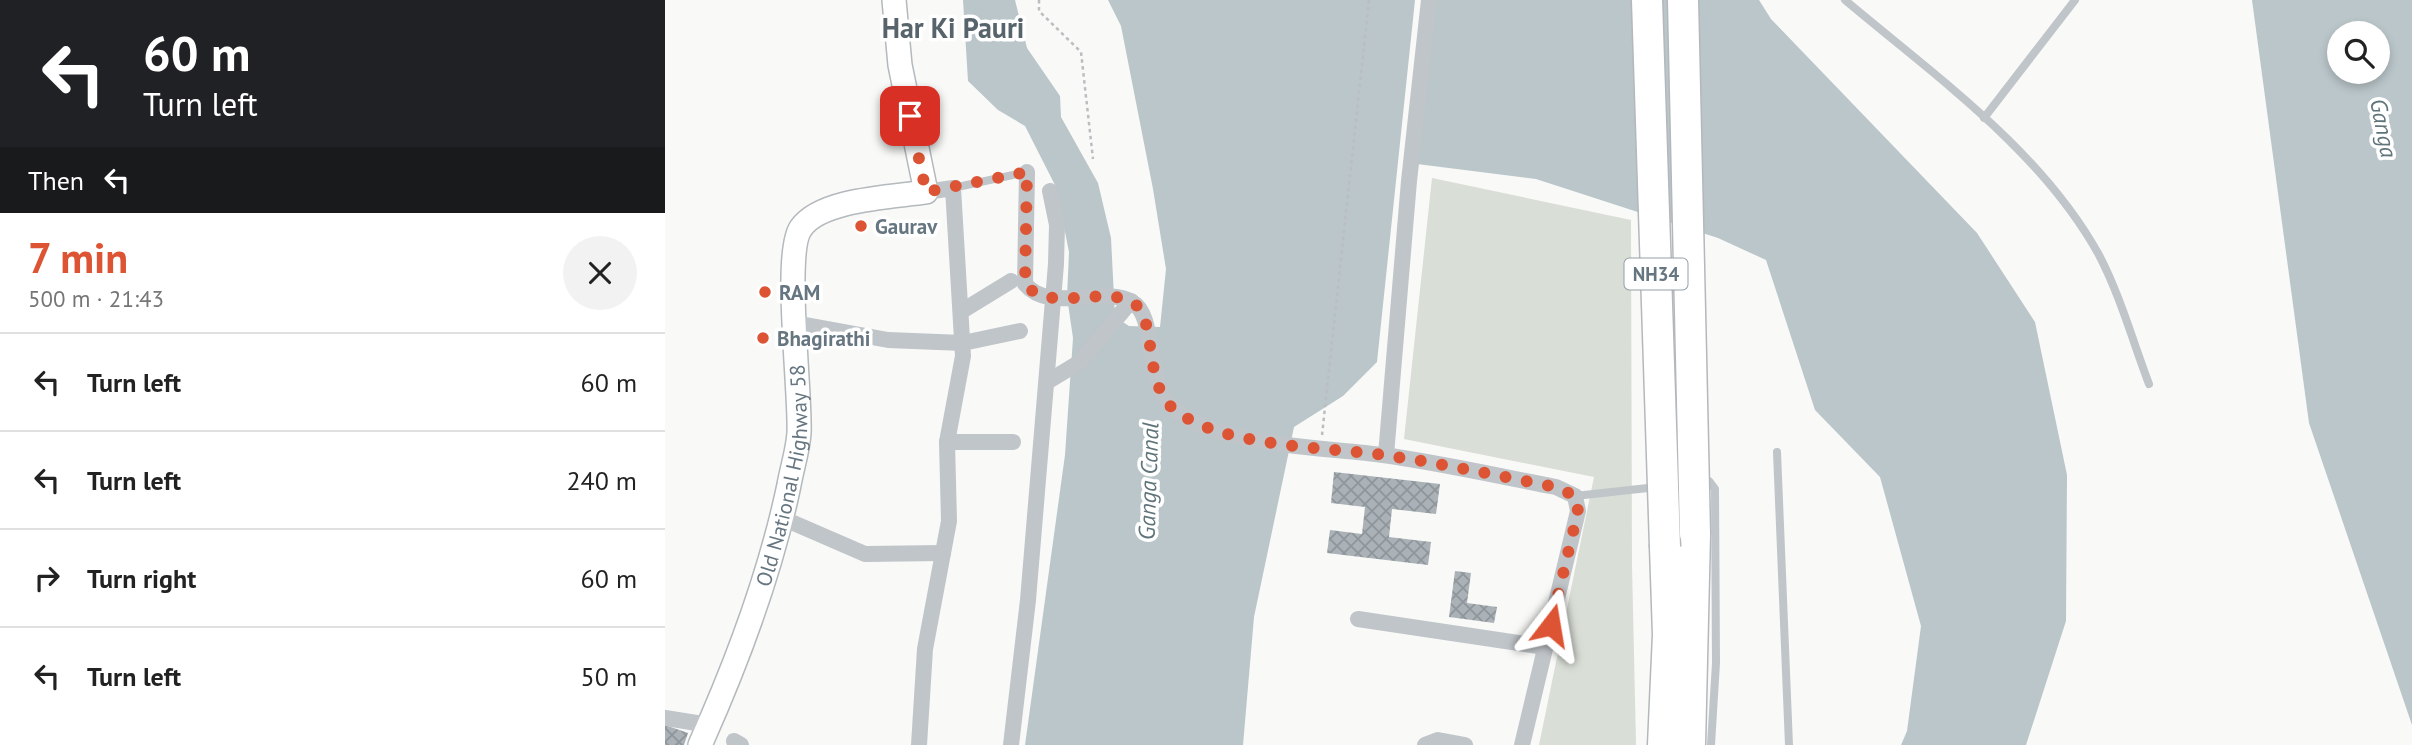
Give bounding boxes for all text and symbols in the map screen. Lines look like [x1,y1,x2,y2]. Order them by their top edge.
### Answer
district label: Har Ki Pauri [882,9,1024,46]
text: 60 m [143,21,250,85]
map controls [2327,21,2390,84]
button: search [2327,21,2390,84]
icon: left [28,28,119,119]
text: Turn left [143,83,258,125]
pin [880,86,940,146]
water label: Ganga [2364,96,2404,160]
icon: arrive [891,97,929,135]
icon: left [98,161,136,199]
text: Then [28,164,84,197]
place label: Gaurav [875,213,938,240]
marker: Gaurav [853,218,869,234]
text: 7 min [28,230,128,285]
button: close [563,236,637,310]
road number: NH34 [1625,258,1688,290]
place label: RAM [779,279,820,306]
text: 500 m · 21:43 [28,284,164,313]
marker: RAM [757,284,773,300]
place label: Bhagirathi [777,325,870,352]
marker: Bhagirathi [755,330,771,346]
icon: left [28,363,66,401]
street label: Old National Highway 58 [749,364,813,590]
text: Turn left [87,366,181,399]
text: 60 m [581,366,637,399]
water label: Ganga Canal [1131,422,1165,540]
icon: left [28,461,66,499]
text: Turn left [87,464,181,497]
text: 240 m [566,464,637,497]
icon: right [28,559,66,597]
text: Turn right [87,562,196,595]
text: 60 m [581,562,637,595]
position arrow [1514,588,1588,662]
icon: left [28,657,66,695]
text: Turn left [87,660,181,693]
text: 50 m [581,660,637,693]

